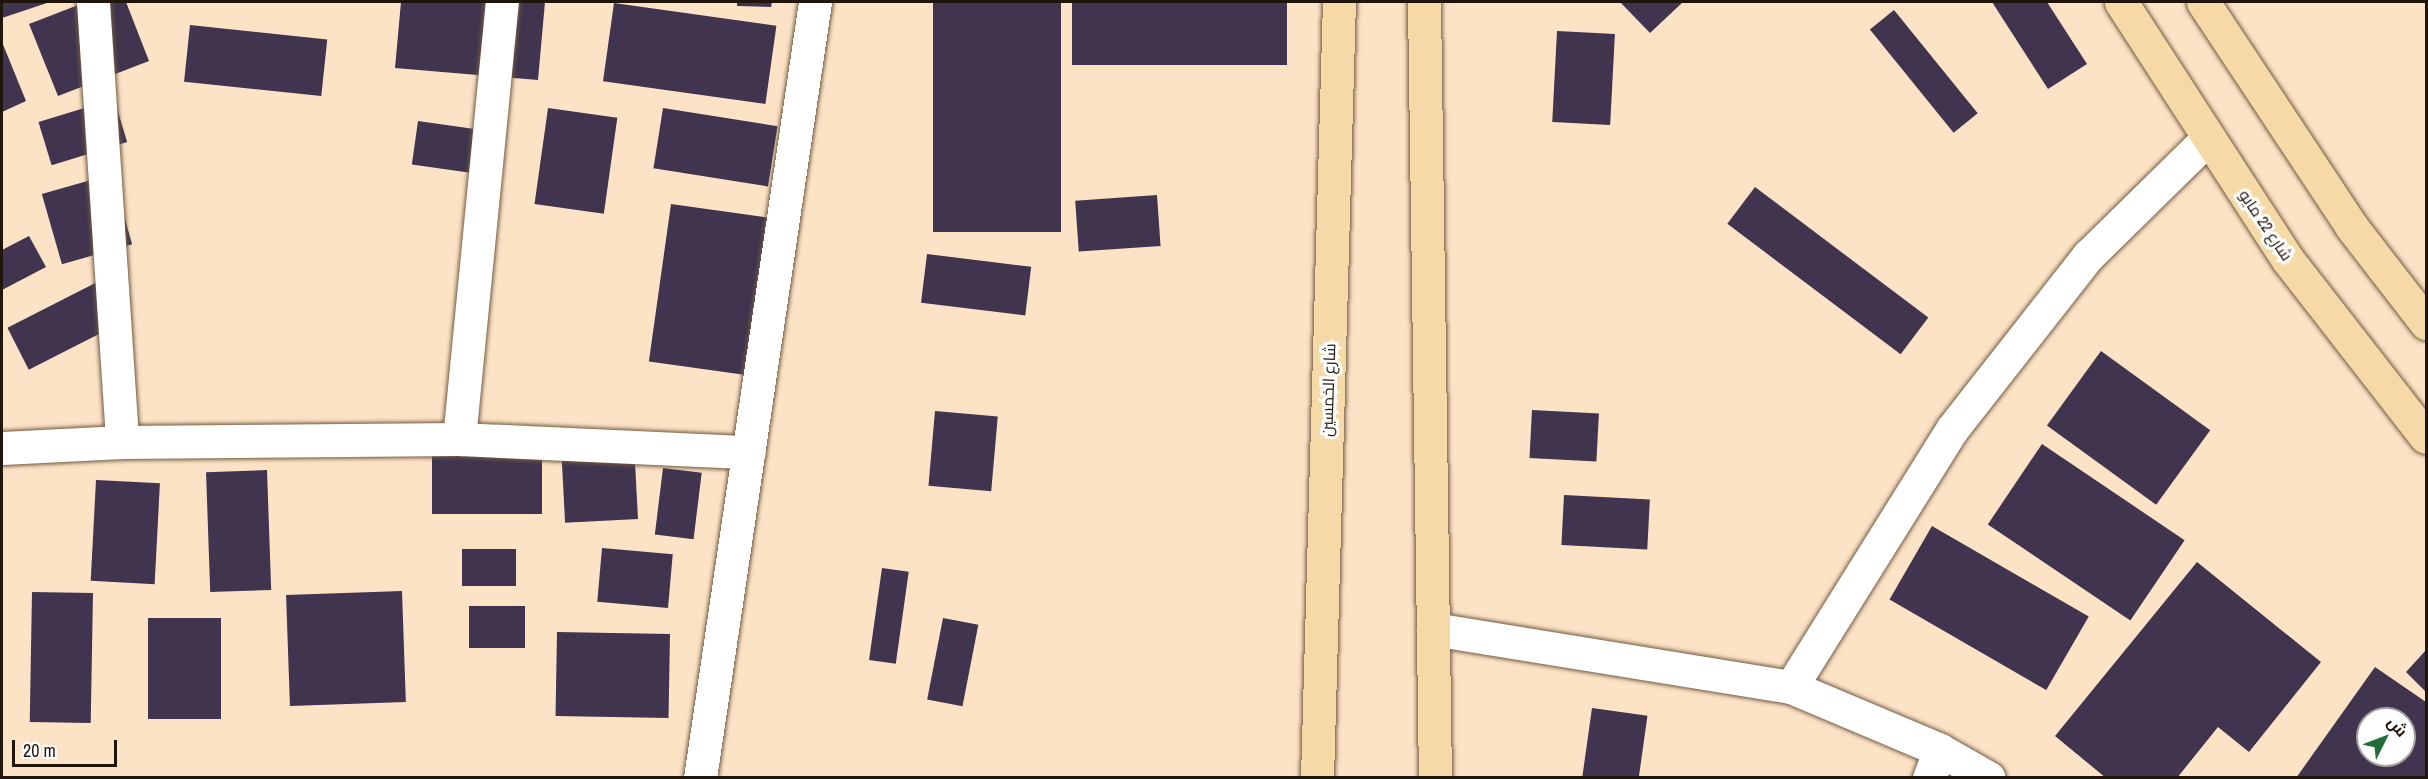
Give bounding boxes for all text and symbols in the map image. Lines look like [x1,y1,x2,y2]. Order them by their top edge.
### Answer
street label: شارع 22 مايو [2235,186,2297,264]
street label: شارع الخمسين [1317,343,1339,437]
north arrow [2356,707,2416,767]
text: ش [2383,711,2413,741]
scale bar [15,728,120,766]
text: 20 m [23,738,56,763]

